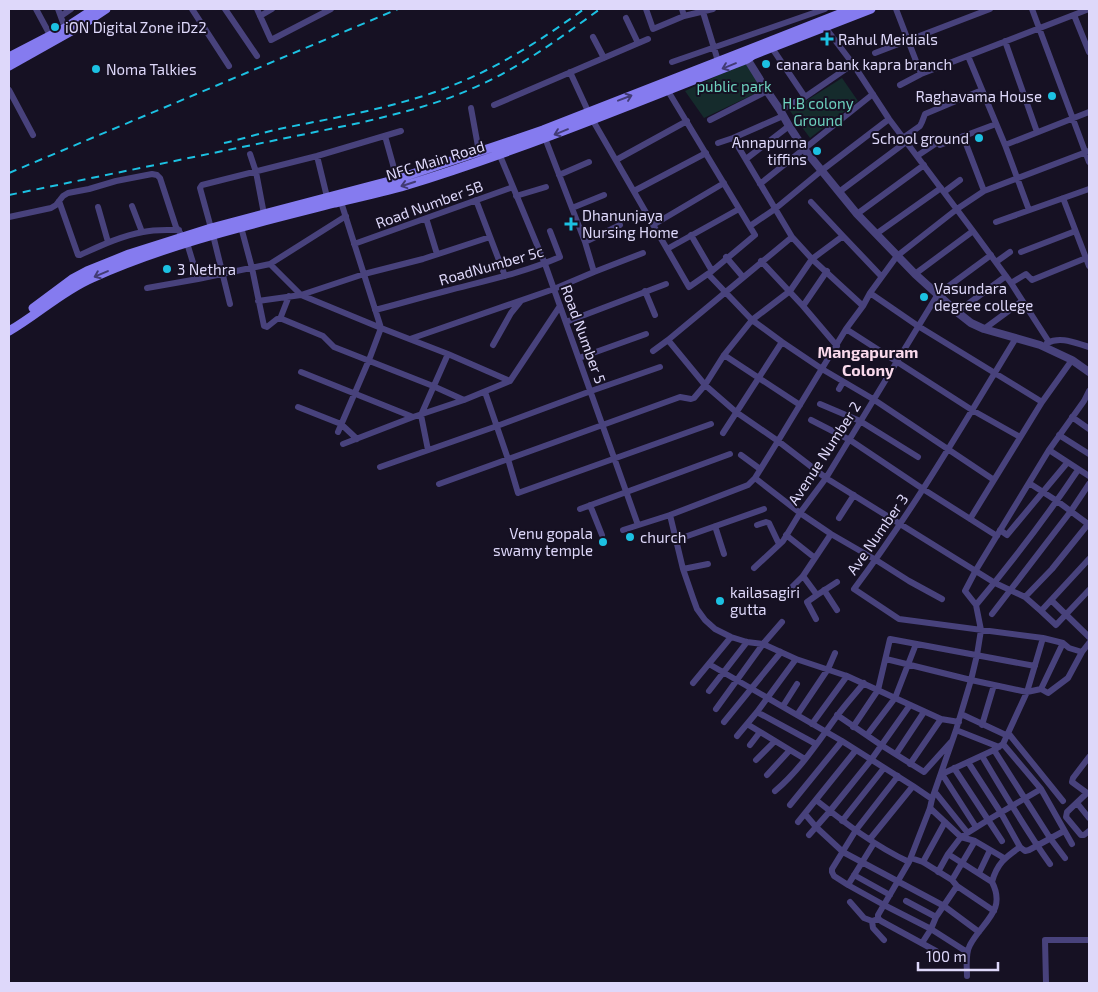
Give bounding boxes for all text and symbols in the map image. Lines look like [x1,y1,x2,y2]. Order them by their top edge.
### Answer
place label: iON Digital Zone iDz2 [65,18,207,36]
marker: iON Digital Zone iDz2 [49,21,61,33]
place label: Rahul Meidials [838,30,938,48]
marker: Rahul Meidials [820,32,834,46]
place label: canara bank kapra branch [776,55,952,73]
marker: canara bank kapra branch [760,58,772,70]
place label: Noma Talkies [106,60,197,78]
one-way arrow [722,62,737,72]
marker: Noma Talkies [90,63,102,75]
park label: public park [696,77,772,95]
place label: Raghavama House [916,87,1042,105]
marker: Raghavama House [1046,90,1058,102]
one-way arrow [617,92,632,102]
park label: H.B colony Ground [782,94,854,129]
one-way arrow [554,128,569,137]
place label: School ground [871,129,969,147]
marker: School ground [973,132,985,144]
place label: Annapurna tiffins [732,133,807,168]
street label: NFC Main Road [384,136,486,184]
marker: Annapurna tiffins [811,145,823,157]
street label: Road Number 5B [373,176,485,232]
one-way arrow [400,180,416,190]
place label: Dhanunjaya Nursing Home [582,206,679,241]
marker: Dhanunjaya Nursing Home [564,217,578,231]
street label: RoadNumber 5c [437,241,545,289]
place label: 3 Nethra [177,260,236,278]
marker: 3 Nethra [161,263,173,275]
one-way arrow [94,270,109,280]
place label: Vasundara degree college [934,279,1033,314]
street label: Road Number 5 [558,282,610,386]
marker: Vasundara degree college [918,291,930,303]
district label: Mangapuram Colony [818,342,918,380]
street label: Avenue Number 2 [784,398,864,508]
street label: Ave Number 3 [843,490,911,578]
place label: Venu gopala swamy temple [493,524,593,559]
place label: church [640,528,686,546]
marker: church [624,531,636,543]
marker: Venu gopala swamy temple [597,536,609,548]
place label: kailasagiri gutta [730,583,800,618]
marker: kailasagiri gutta [714,595,726,607]
scale bar [918,940,998,972]
text: 100 m [926,947,967,965]

